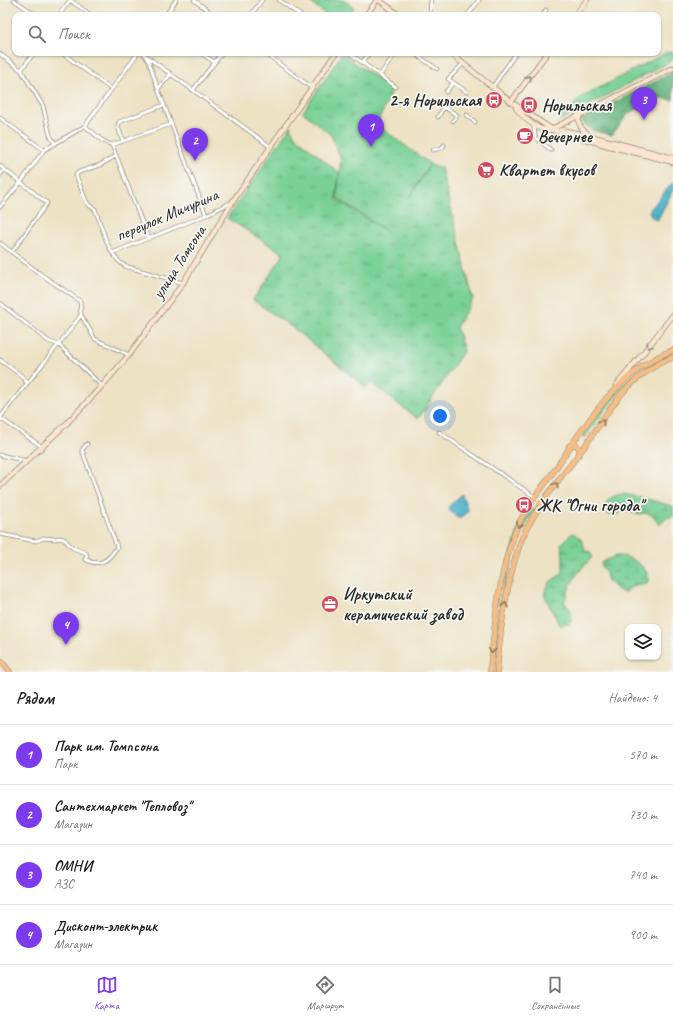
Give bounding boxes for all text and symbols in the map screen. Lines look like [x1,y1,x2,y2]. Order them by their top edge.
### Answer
search box [12,12,661,56]
icon: search [26,23,48,45]
text: Поиск [58,25,90,44]
one-way arrow [524,75,531,82]
pin: 3 [631,87,657,120]
place label: 2-я Норильская [389,90,482,111]
bus stop icon: 2-я Норильская [484,90,504,110]
bus stop icon: Норильская [519,95,539,115]
place label: Норильская [542,95,612,116]
pin: 1 [358,114,384,147]
cafe icon: Вечернее [515,126,535,146]
place label: Вечернее [538,126,594,147]
pin: 2 [182,128,208,161]
supermarket icon: Квартет вкусов [476,160,496,180]
place label: Квартет вкусов [499,160,598,181]
street label: переулок Мичурина [113,184,222,246]
street label: улица Томсона [147,220,212,304]
one-way arrow [647,341,654,348]
your location [430,406,450,426]
one-way arrow [597,419,605,426]
one-way arrow [551,482,558,489]
bus stop icon: ЖК "Огни города" [514,495,534,515]
place label: ЖК "Огни города" [537,495,647,516]
one-way arrow [516,520,524,528]
place label: Иркутский керамический завод [343,584,464,626]
office icon: Иркутский керамический завод [320,594,340,614]
one-way arrow [501,602,509,609]
pin: 4 [53,612,79,645]
map controls [625,624,661,660]
button: layers [625,624,661,660]
one-way arrow [488,648,497,654]
text: Рядом [16,688,54,709]
text: Найдено: 4 [609,690,657,706]
text: Парк им. Томпсона [54,737,158,756]
text: 1 [26,747,32,763]
text: 570 m [629,747,657,763]
text: Парк [54,756,77,772]
text: Сантехмаркет "Тепловоз" [54,797,191,816]
text: 2 [26,807,32,823]
text: 730 m [629,807,657,823]
text: Магазин [54,816,92,832]
text: ОМНИ [54,857,92,876]
text: 3 [26,867,32,883]
text: 740 m [629,867,657,883]
text: АЗС [54,876,74,892]
text: Дисконт-электрик [54,917,157,936]
text: 4 [26,927,32,943]
text: 900 m [629,927,657,943]
text: Магазин [54,936,92,952]
tab: Карта [94,974,119,1012]
tab: Маршрут [307,974,343,1012]
tab: Сохранённые [531,974,579,1012]

